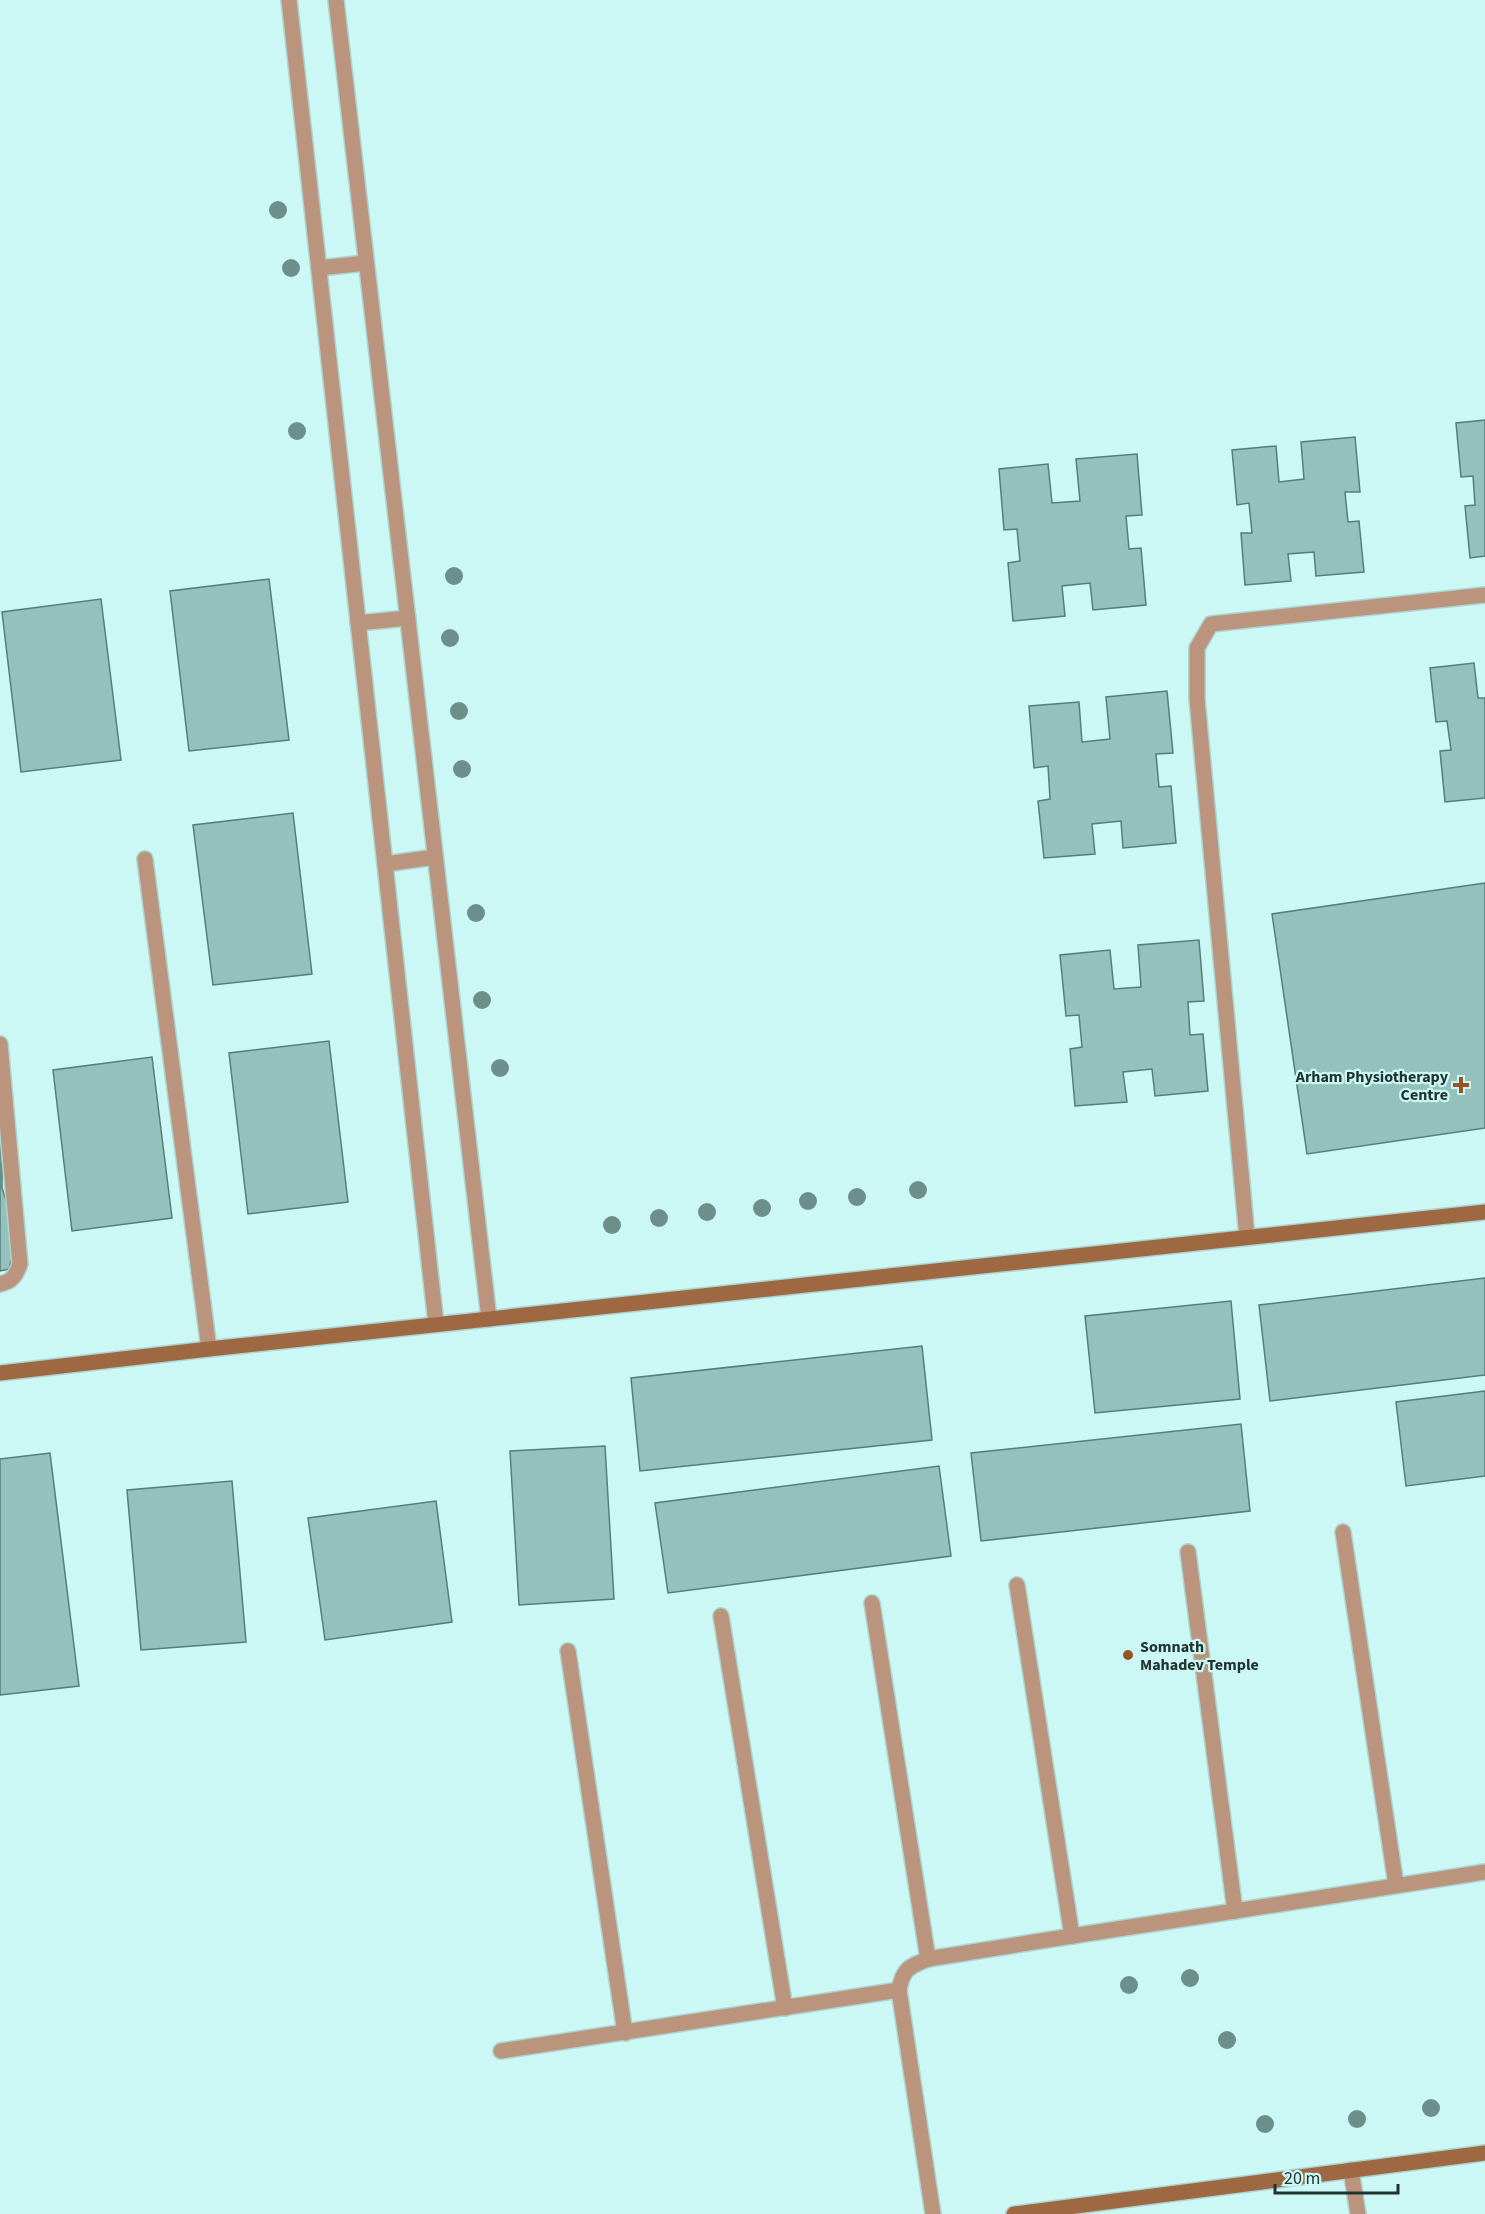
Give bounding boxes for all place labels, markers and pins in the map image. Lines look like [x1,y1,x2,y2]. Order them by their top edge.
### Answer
place label: Arham Physiotherapy Centre [1295,1066,1449,1106]
marker: Arham Physiotherapy Centre [1452,1076,1470,1094]
place label: Somnath Mahadev Temple [1140,1636,1259,1676]
marker: Somnath Mahadev Temple [1121,1648,1135,1662]

